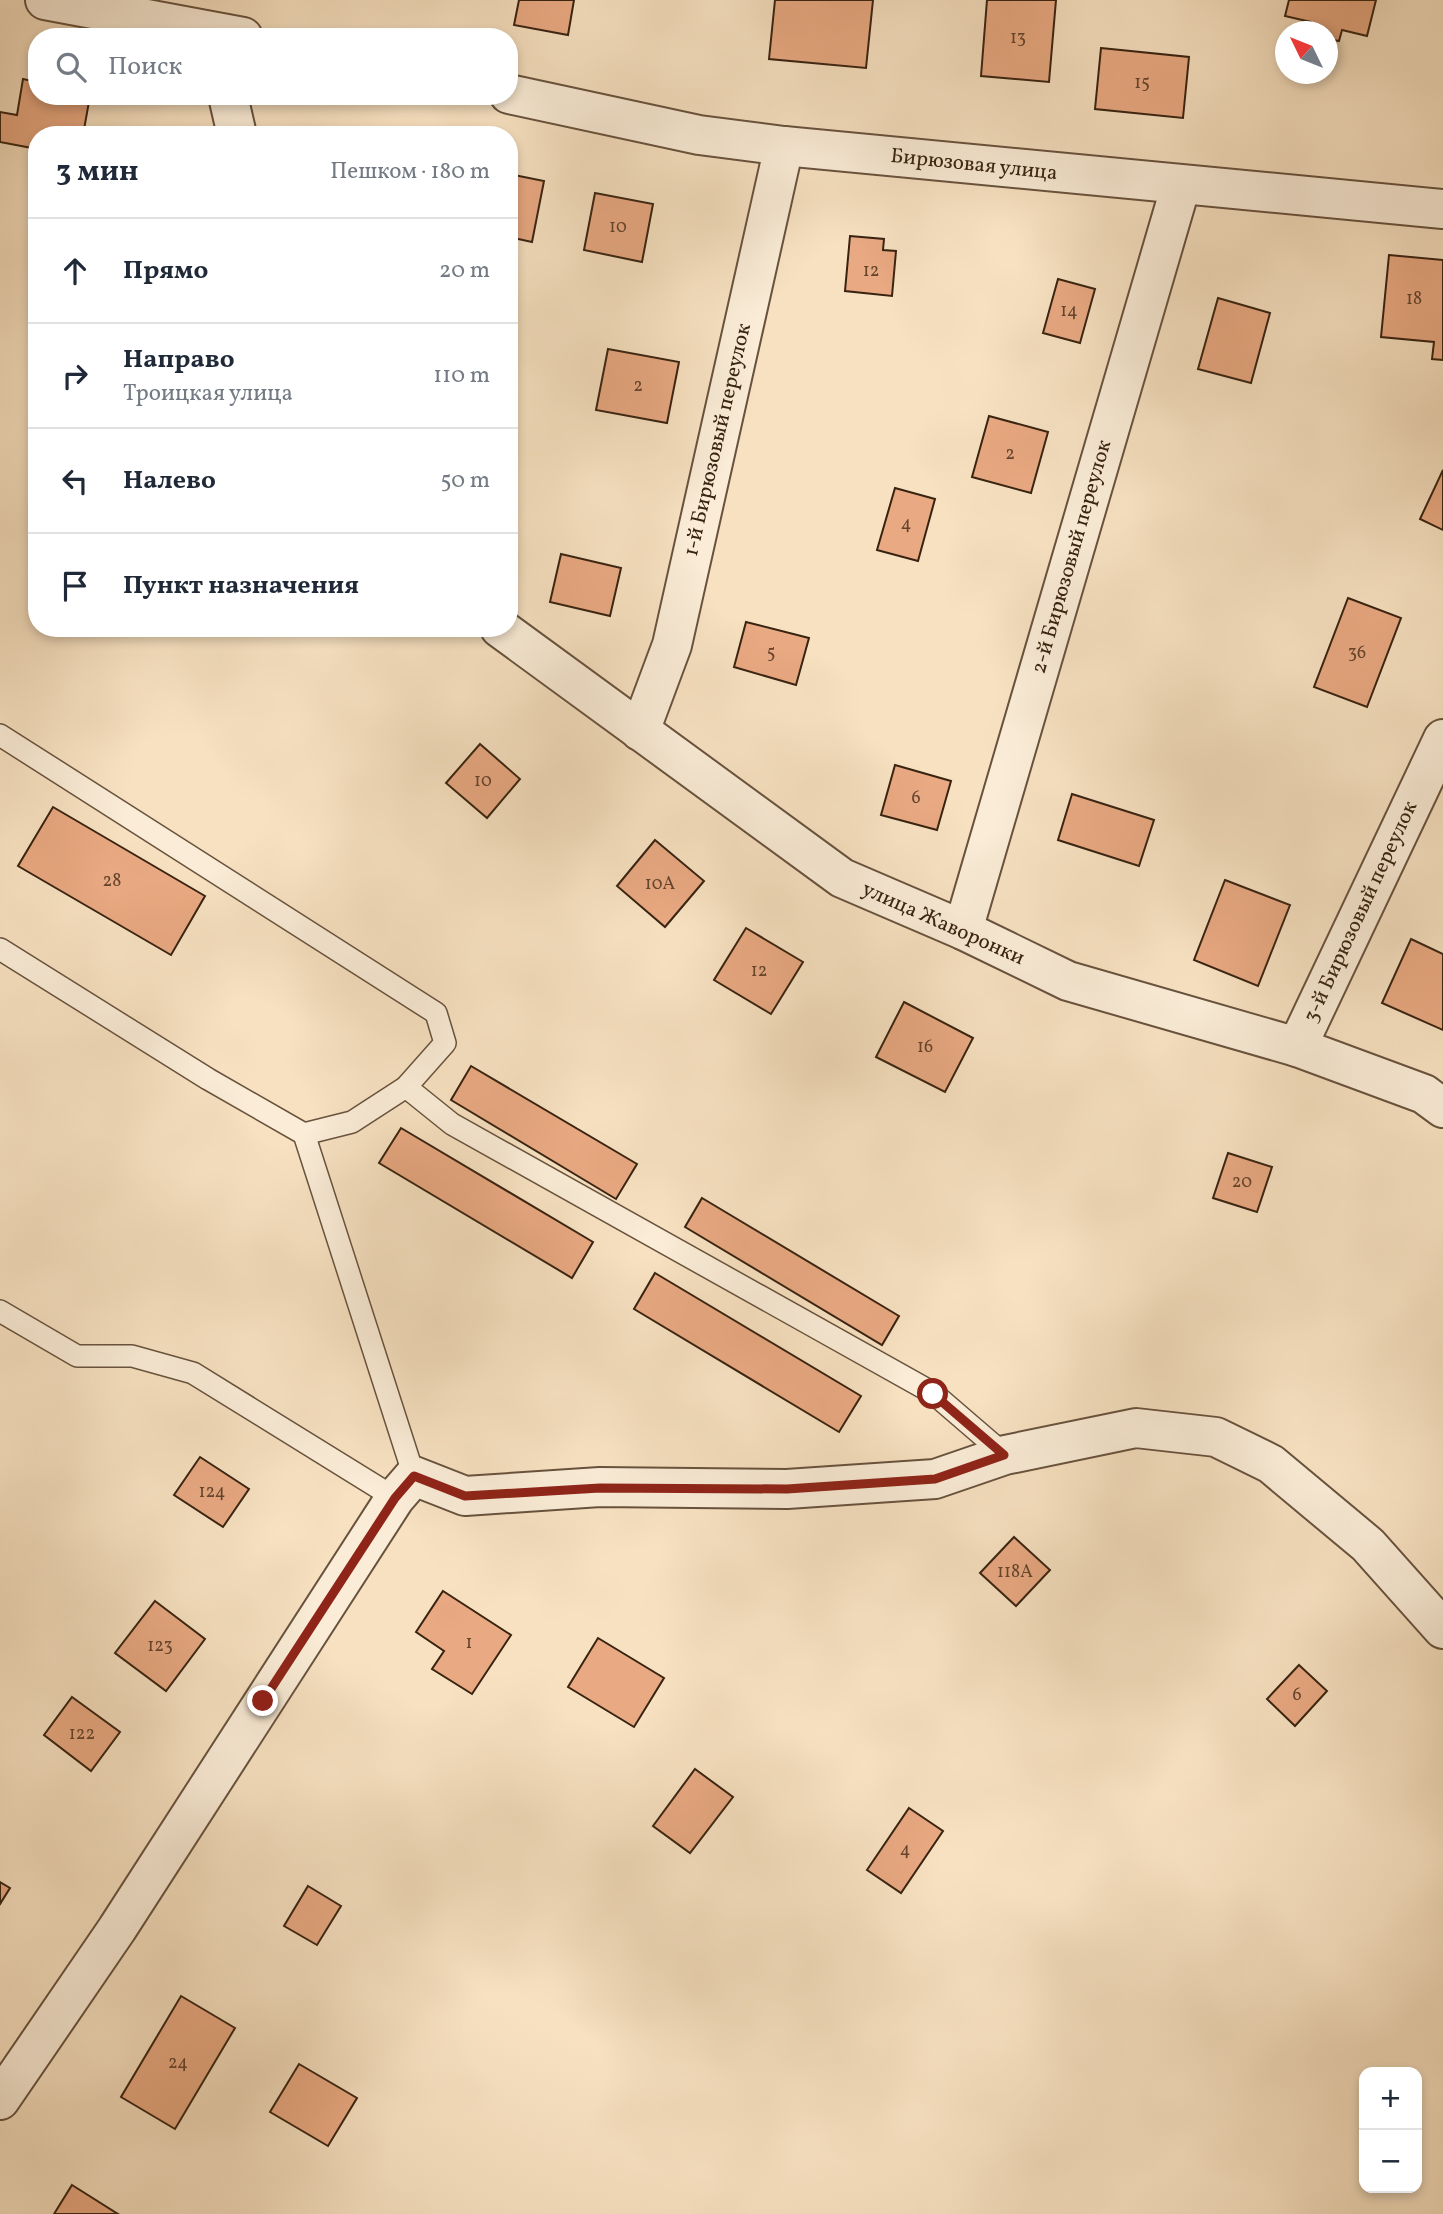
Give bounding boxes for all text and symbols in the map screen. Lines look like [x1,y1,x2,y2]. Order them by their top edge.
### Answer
north arrow [1275,21,1338,84]
house number: 13 [1010,26,1026,51]
search box [28,28,518,105]
icon: search [52,48,90,86]
text: Поиск [108,49,182,85]
house number: 15 [1134,71,1150,96]
street label: Бирюзовая улица [889,142,1059,188]
text: 3 мин [56,151,139,193]
text: Пешком · 180 m [330,156,490,188]
house number: 10 [609,215,627,240]
icon: ahead [56,252,94,290]
text: Прямо [123,253,208,289]
text: 20 m [439,255,490,287]
house number: 12 [863,259,879,284]
house number: 18 [1406,287,1422,312]
house number: 14 [1060,299,1078,324]
street label: 1-й Бирюзовый переулок [677,321,759,559]
text: Направо [123,342,235,378]
icon: right [56,357,94,395]
text: 110 m [433,360,490,392]
house number: 2 [633,374,643,399]
text: Троицкая улица [123,378,293,410]
street label: 2-й Бирюзовый переулок [1025,437,1119,677]
house number: 2 [1005,442,1015,467]
icon: left [56,462,94,500]
text: Налево [123,463,216,499]
text: 50 m [441,465,490,497]
house number: 4 [901,512,911,537]
icon: arrive [56,567,94,605]
text: Пункт назначения [123,568,359,604]
house number: 5 [767,641,775,666]
house number: 36 [1348,641,1366,666]
house number: 10 [474,769,492,794]
house number: 6 [911,786,921,811]
street label: 3-й Бирюзовый переулок [1297,796,1425,1028]
house number: 28 [103,869,121,894]
house number: 10А [645,872,676,897]
street label: улица Жаворонки [857,875,1029,973]
house number: 12 [751,959,767,984]
house number: 16 [917,1035,933,1060]
house number: 20 [1232,1170,1252,1195]
route start [917,1378,948,1409]
house number: 124 [199,1480,225,1505]
house number: 118А [997,1560,1033,1585]
house number: 1 [466,1631,472,1656]
house number: 123 [147,1634,173,1659]
house number: 6 [1292,1683,1302,1708]
route end [247,1685,278,1716]
house number: 122 [69,1722,95,1747]
house number: 4 [900,1838,910,1863]
house number: 24 [168,2051,188,2076]
map controls [1359,2067,1422,2193]
button: + [1359,2067,1422,2130]
button: − [1359,2130,1422,2193]

